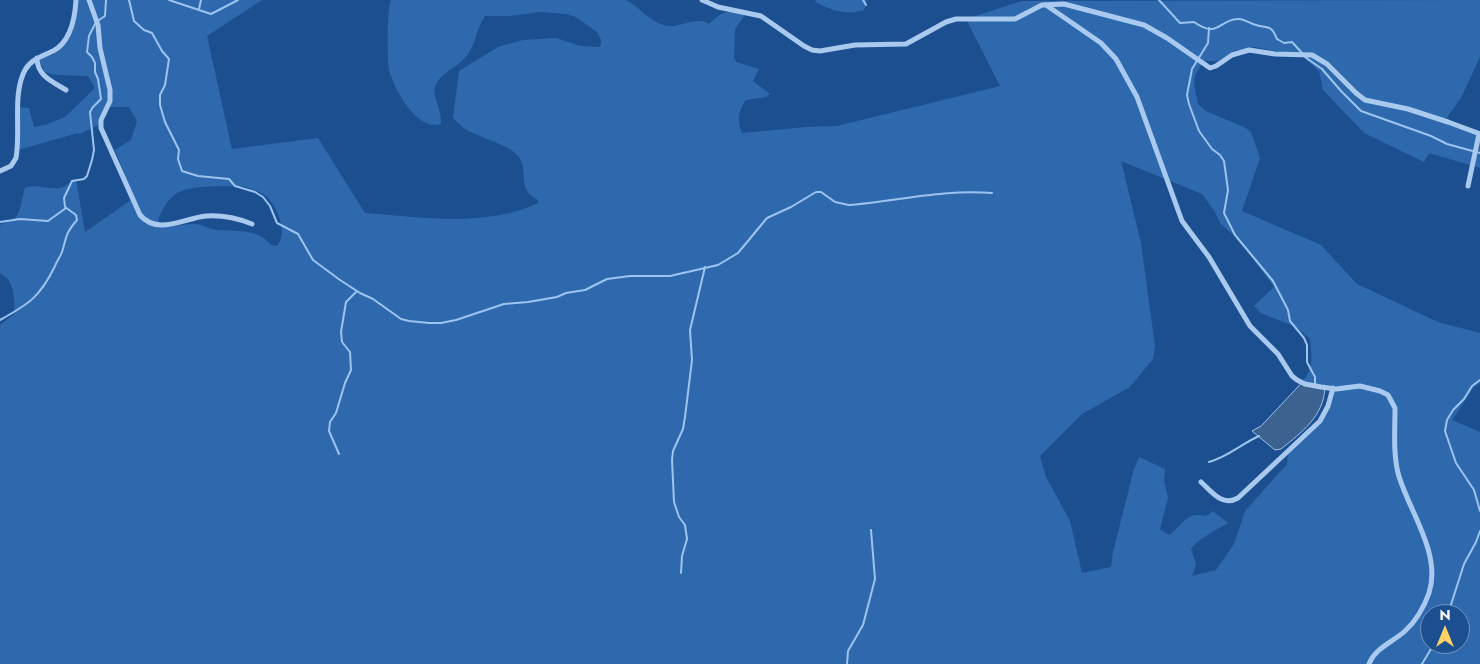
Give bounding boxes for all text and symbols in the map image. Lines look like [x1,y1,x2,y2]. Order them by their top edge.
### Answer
north arrow [1420,604,1470,654]
text: N [1439,605,1451,625]

